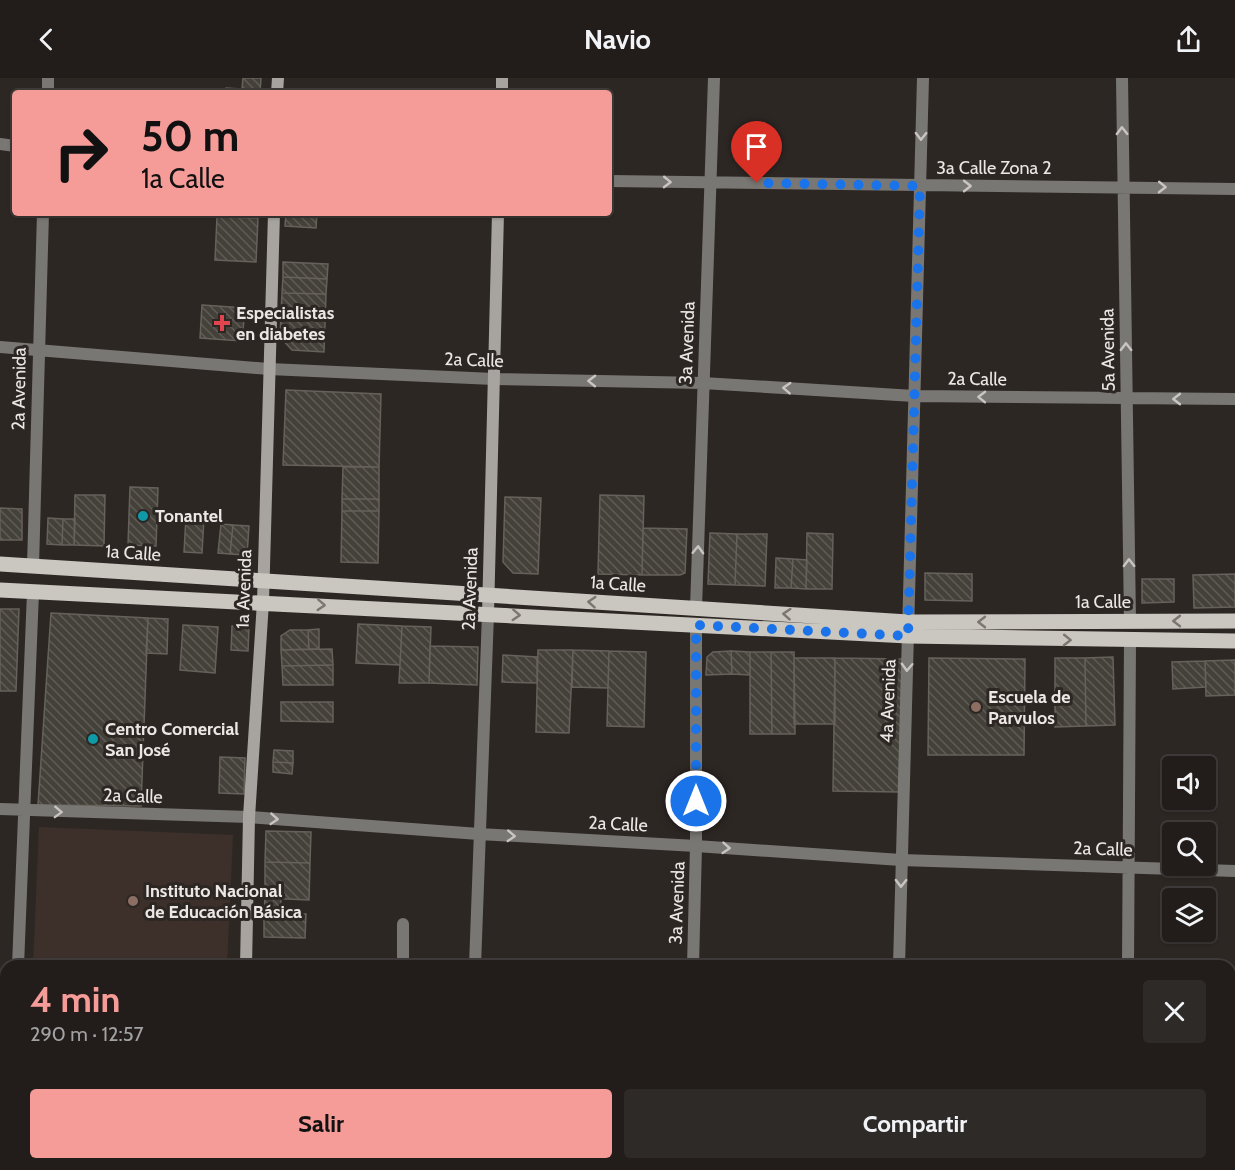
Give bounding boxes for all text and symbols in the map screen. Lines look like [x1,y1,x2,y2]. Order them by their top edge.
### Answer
icon: back [30,23,63,56]
text: Navio [584,23,651,56]
icon: share [1172,23,1205,56]
text: 50 m [141,110,239,162]
icon: right [42,114,120,192]
pin [731,121,782,183]
one-way arrow [1116,126,1128,135]
icon: arrive [740,130,773,163]
one-way arrow [915,132,928,141]
street label: 3a Calle Zona 2 [936,157,1052,179]
text: 1a Calle [141,162,225,195]
one-way arrow [663,176,672,188]
one-way arrow [963,180,972,192]
one-way arrow [1158,181,1167,194]
street label: 3a Avenida [675,301,699,385]
place label: Especialistas en diabetes [236,302,335,345]
street label: 5a Avenida [1096,308,1120,392]
marker: Especialistas en diabetes [213,314,231,332]
one-way arrow [1119,342,1132,351]
street label: 2a Avenida [7,347,31,431]
street label: 2a Calle [444,348,504,372]
street label: 2a Calle [947,367,1007,391]
one-way arrow [587,375,596,387]
one-way arrow [782,382,791,395]
one-way arrow [977,390,986,403]
one-way arrow [1172,393,1181,405]
place label: Tonantel [155,505,223,527]
marker: Tonantel [136,509,150,523]
street label: 1a Calle [104,540,162,566]
one-way arrow [691,545,704,554]
street label: 2a Avenida [458,547,482,631]
street label: 1a Avenida [232,549,256,629]
one-way arrow [1123,558,1135,567]
street label: 1a Calle [589,571,647,597]
street label: 1a Calle [1075,591,1131,613]
one-way arrow [588,595,597,608]
one-way arrow [317,599,326,612]
one-way arrow [782,608,791,621]
one-way arrow [511,609,520,622]
one-way arrow [1172,615,1181,627]
one-way arrow [977,616,986,628]
one-way arrow [1063,634,1072,646]
street label: 4a Avenida [876,658,900,743]
one-way arrow [901,663,913,672]
place label: Escuela de Parvulos [988,686,1071,729]
marker: Escuela de Parvulos [969,700,983,714]
place label: Centro Comercial San José [105,718,239,761]
marker: Centro Comercial San José [86,732,100,746]
map controls [1162,756,1216,942]
button: sound [1162,756,1216,810]
position arrow [664,769,728,833]
street label: 2a Calle [103,784,163,808]
one-way arrow [54,805,63,818]
street label: 2a Calle [588,811,648,837]
one-way arrow [270,812,279,825]
button: search [1162,822,1216,876]
one-way arrow [506,830,515,843]
street label: 2a Calle [1073,837,1133,861]
one-way arrow [722,841,731,854]
street label: 3a Avenida [665,861,689,945]
one-way arrow [895,879,907,888]
place label: Instituto Nacional de Educación Básica [145,880,302,923]
button: layers [1162,888,1216,942]
marker: Instituto Nacional de Educación Básica [126,894,140,908]
text: 4 min [30,977,120,1021]
button: close [1143,980,1206,1043]
text: 290 m · 12:57 [30,1022,144,1046]
button: Salir [30,1089,612,1158]
button: Compartir [624,1089,1206,1158]

